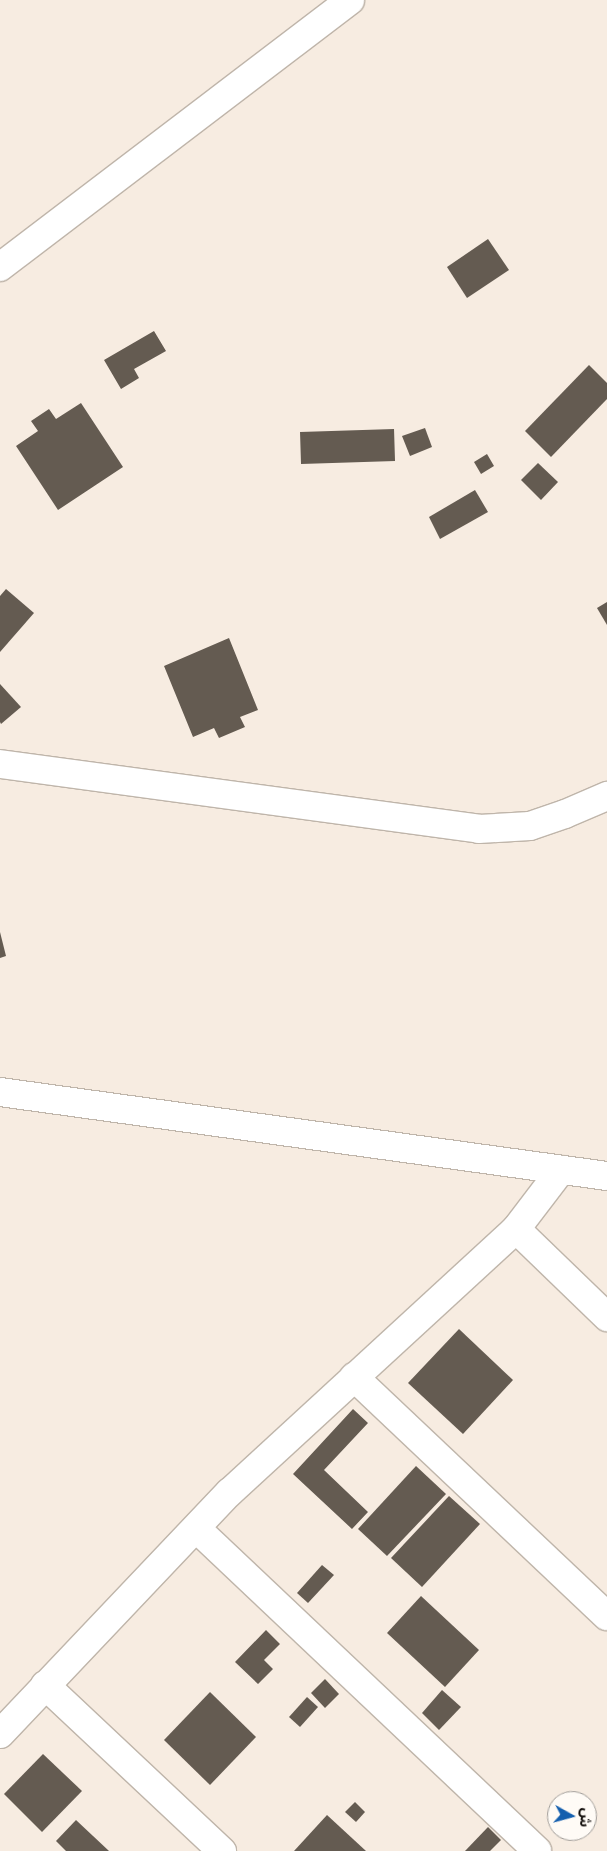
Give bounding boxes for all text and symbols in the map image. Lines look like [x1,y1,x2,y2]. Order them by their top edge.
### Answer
north arrow [547,1791,597,1841]
text: ش [577,1807,595,1828]

